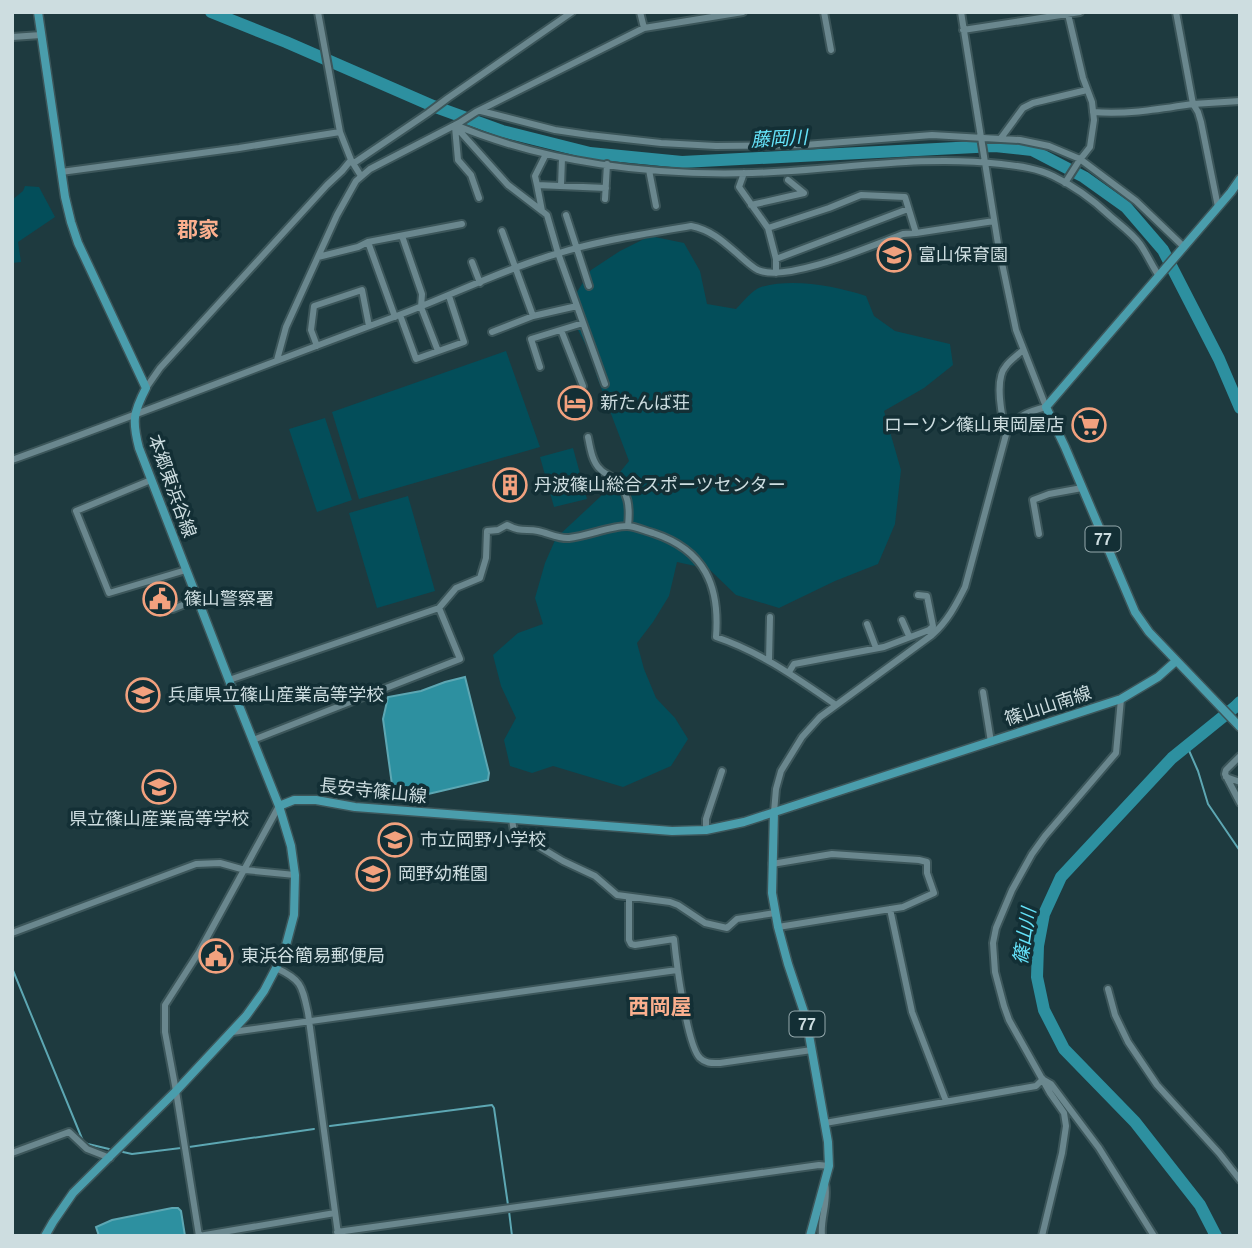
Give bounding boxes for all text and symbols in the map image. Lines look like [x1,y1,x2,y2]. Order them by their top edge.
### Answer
water label: 藤岡川 [750,126,810,150]
district label: 郡家 [177,218,219,241]
school or university icon: 富山保育園 [875,236,913,274]
place label: 富山保育園 [918,245,1008,265]
hotel icon: 新たんば荘 [556,384,594,422]
place label: 新たんば荘 [600,393,690,413]
supermarket icon: ローソン篠山東岡屋店 [1070,406,1108,444]
place label: ローソン篠山東岡屋店 [884,415,1064,435]
street label: 本郷東浜谷線 [144,432,200,540]
building icon: 丹波篠山総合スポーツセンター [491,466,529,504]
place label: 丹波篠山総合スポーツセンター [534,475,786,495]
road number: 77 [1086,526,1120,552]
public building icon: 篠山警察署 [141,580,179,618]
place label: 篠山警察署 [184,589,274,609]
school or university icon: 兵庫県立篠山産業高等学校 [124,676,162,714]
street label: 篠山山南線 [1002,683,1094,729]
place label: 兵庫県立篠山産業高等学校 [168,685,384,705]
school or university icon: 県立篠山産業高等学校 [140,768,178,806]
street label: 長安寺篠山線 [318,775,428,807]
place label: 県立篠山産業高等学校 [69,809,249,829]
school or university icon: 市立岡野小学校 [376,821,414,859]
place label: 市立岡野小学校 [420,830,546,850]
school or university icon: 岡野幼稚園 [354,855,392,893]
place label: 岡野幼稚園 [398,864,488,884]
water label: 篠山川 [1010,904,1040,966]
public building icon: 東浜谷簡易郵便局 [197,937,235,975]
place label: 東浜谷簡易郵便局 [241,946,385,966]
district label: 西岡屋 [629,995,692,1018]
road number: 77 [790,1012,824,1036]

